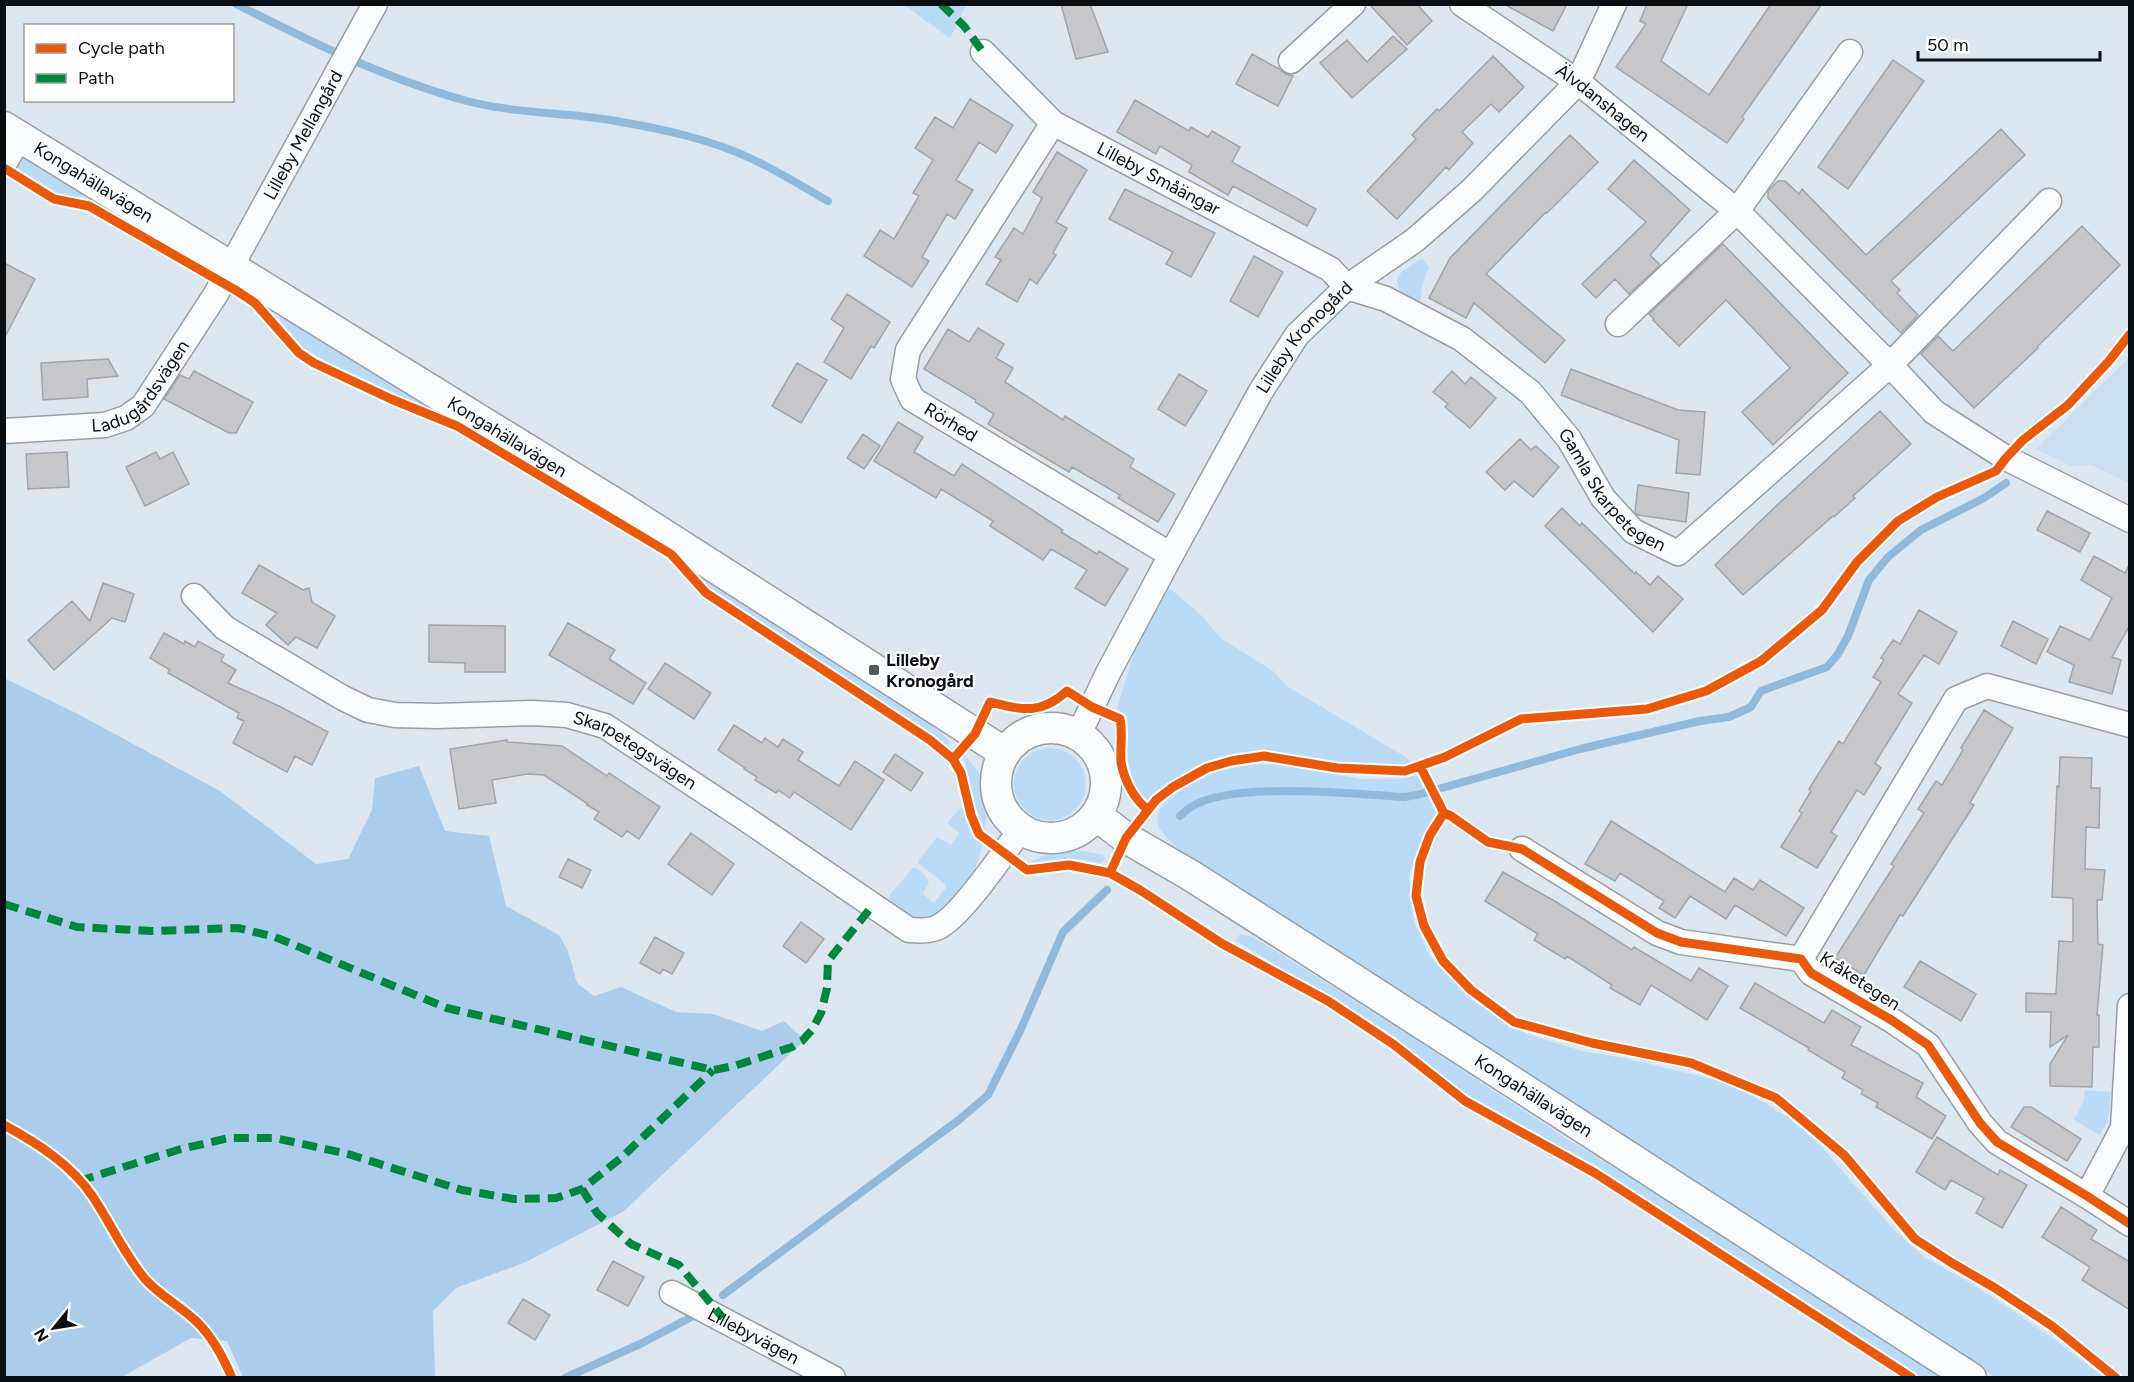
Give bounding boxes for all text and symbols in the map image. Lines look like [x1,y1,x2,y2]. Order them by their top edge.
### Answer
legend [24,24,234,102]
scale bar [1918,24,2100,62]
text: 50 m [1927,34,1969,56]
text: Cycle path [78,37,165,59]
street label: Älvdanshagen [1552,59,1654,146]
text: Path [78,67,114,89]
street label: Lilleby Mellangård [259,67,347,204]
street label: Kongahällavägen [30,137,157,227]
street label: Lilleby Småängar [1093,137,1224,220]
street label: Lilleby Kronogård [1251,277,1357,397]
street label: Ladugårdsvägen [91,336,194,437]
street label: Kongahällavägen [443,392,571,482]
street label: Rörhed [920,398,981,447]
street label: Gamla Skarpetegen [1554,424,1669,556]
place label: Lilleby Kronogård [886,649,974,692]
marker: Lilleby Kronogård [867,663,881,677]
street label: Skarpetegsvägen [571,706,701,794]
street label: Kråketegen [1816,947,1904,1015]
street label: Kongahällavägen [1470,1049,1597,1142]
north arrow [24,1298,84,1358]
street label: Lillebyvägen [704,1303,803,1369]
text: N [30,1325,53,1345]

